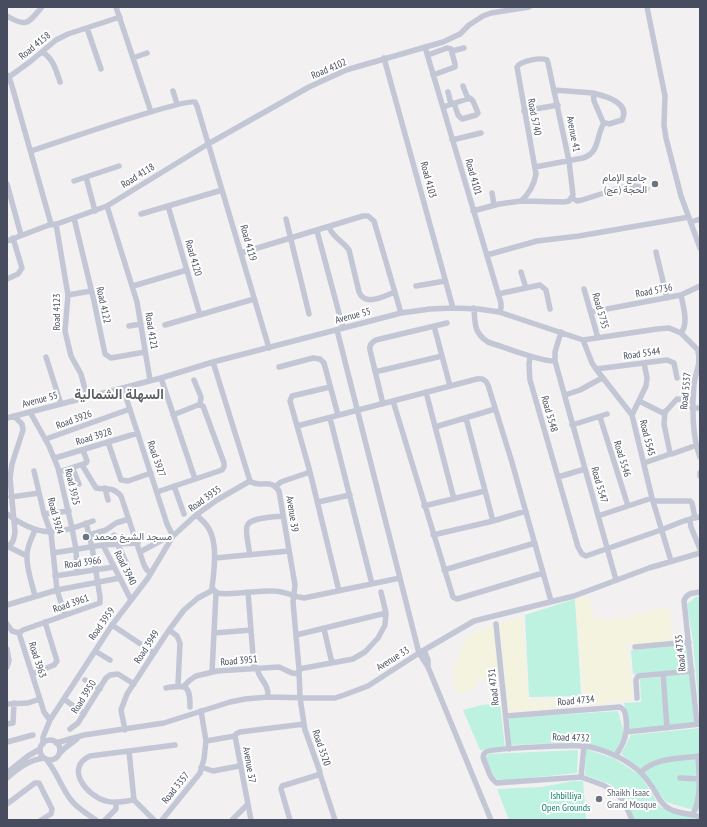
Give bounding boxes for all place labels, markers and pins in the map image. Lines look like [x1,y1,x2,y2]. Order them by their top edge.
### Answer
place label: جامع الإمام الحجة (عج) [602,172,647,196]
marker: جامع الإمام الحجة (عج) [650,179,660,189]
place label: مسجد الشيخ محمد [94,531,172,543]
marker: مسجد الشيخ محمد [81,532,91,542]
place label: Shaikh Isaac Grand Mosque [607,787,656,810]
marker: Shaikh Isaac Grand Mosque [594,794,604,804]

